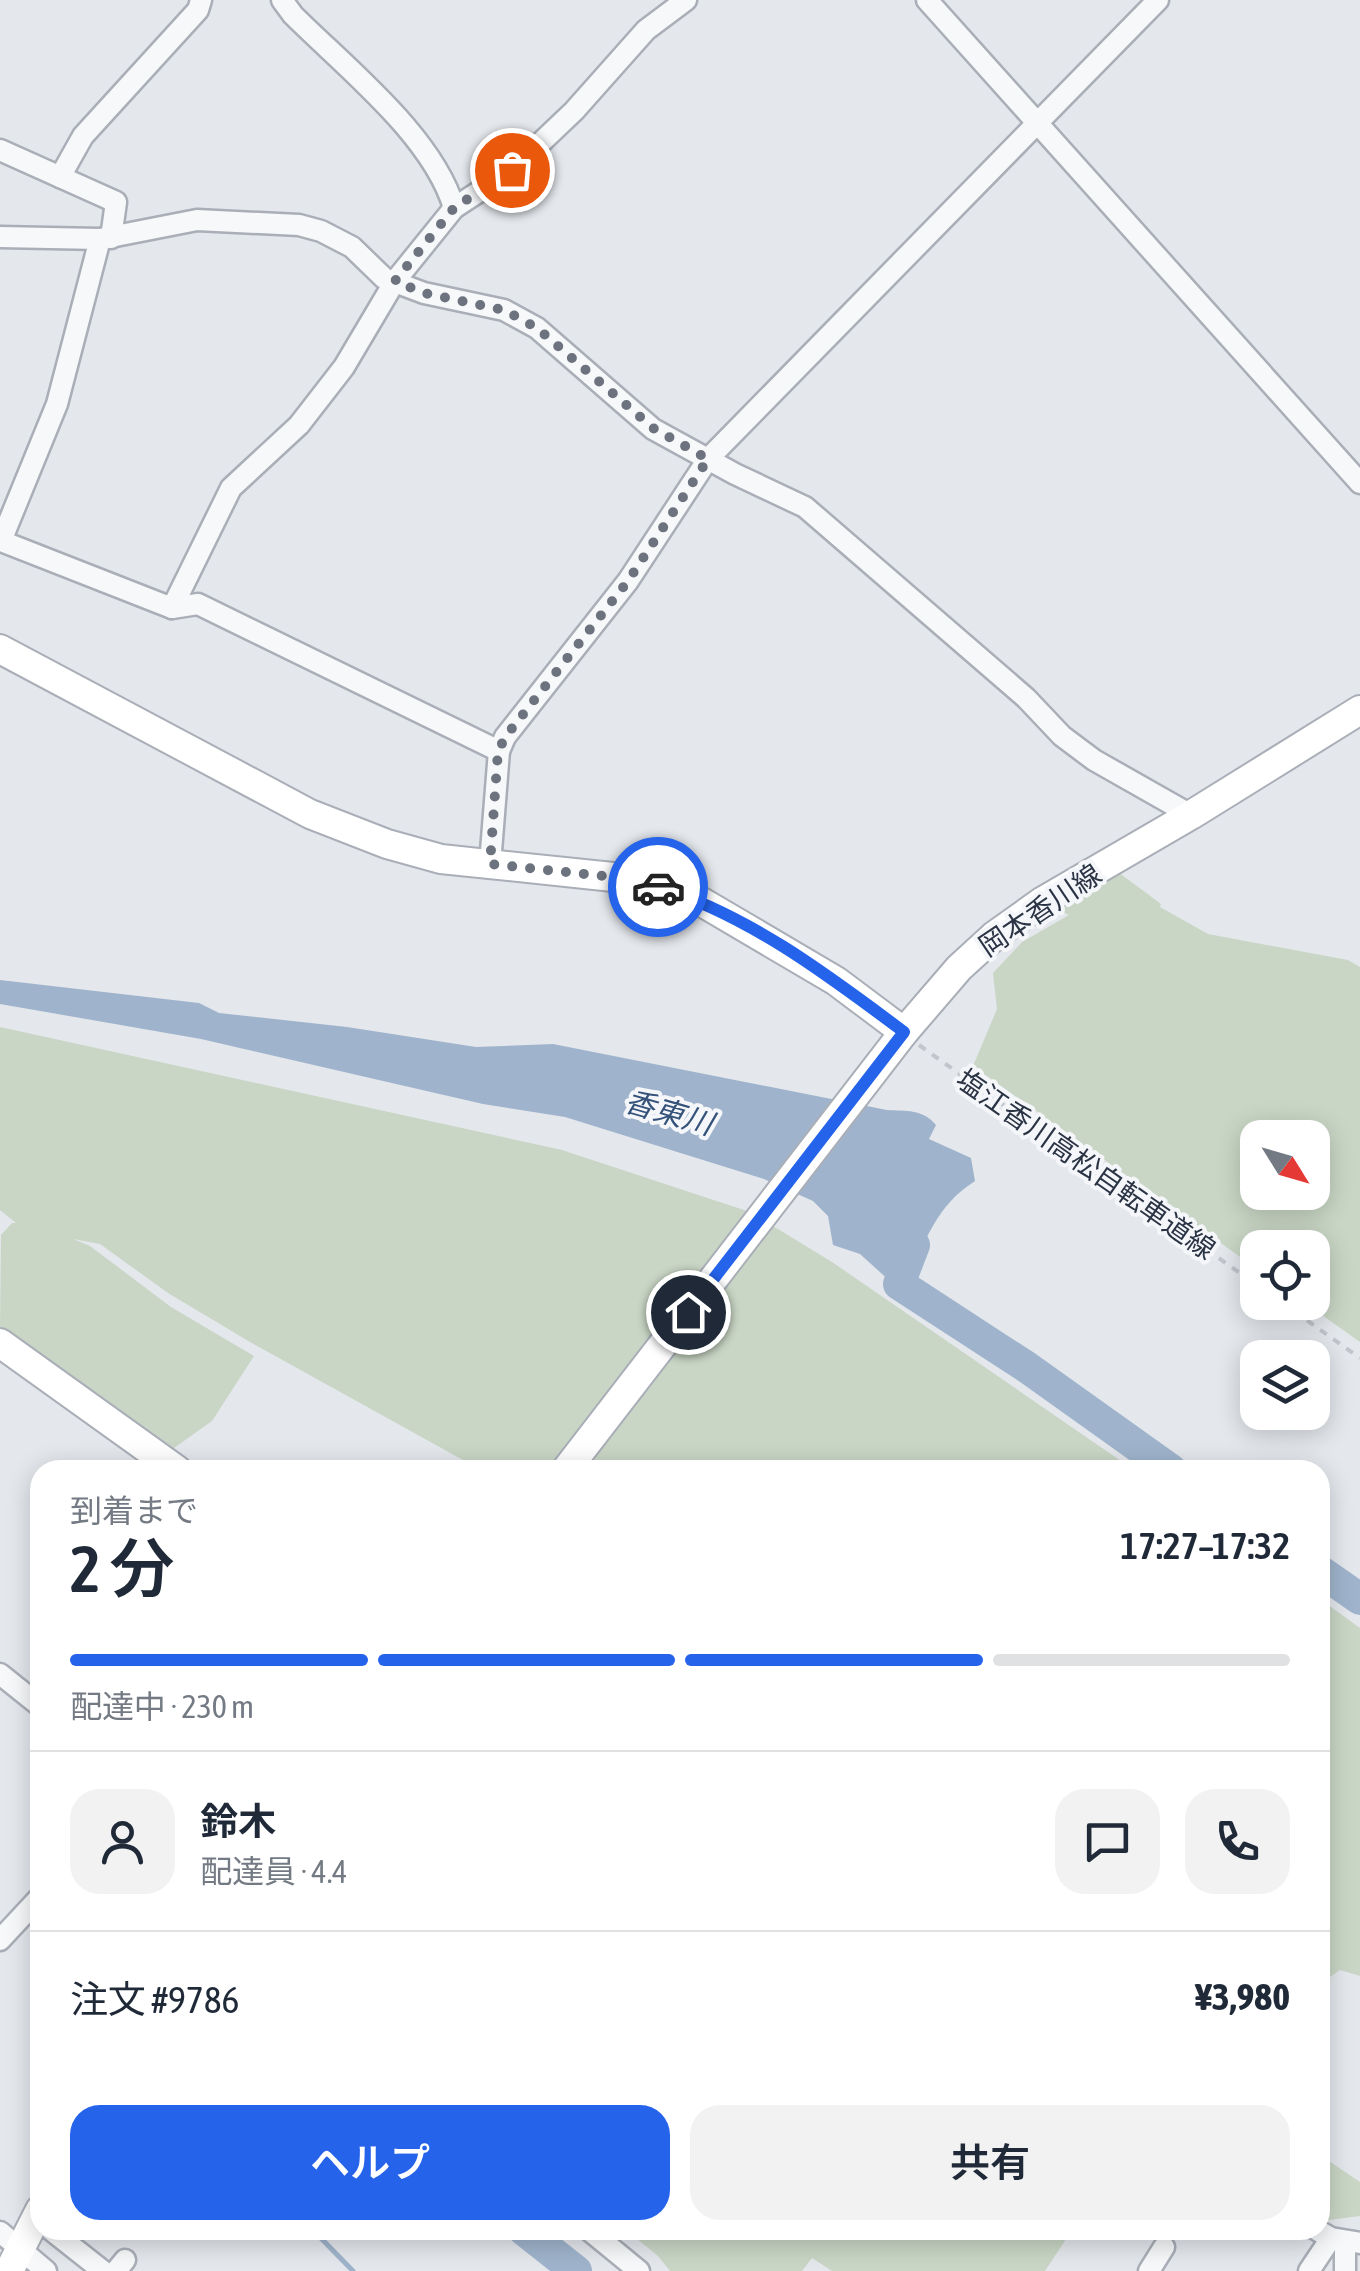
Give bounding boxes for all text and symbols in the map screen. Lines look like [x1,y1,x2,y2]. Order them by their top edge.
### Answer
pin [470,128,555,213]
icon: bag [485,143,540,198]
courier [608,837,708,937]
street label: 岡本香川線 [973,858,1107,962]
icon: car [631,860,686,915]
street label: 塩江香川高松自転車道線 [951,1063,1221,1265]
water label: 香東川 [621,1083,720,1142]
north arrow [1240,1120,1330,1210]
map controls [1240,1120,1330,1430]
button: locate [1240,1230,1330,1320]
pin [646,1270,731,1355]
icon: home [661,1285,716,1340]
button: layers [1240,1340,1330,1430]
text: 到着まで [70,1492,198,1529]
text: 17:27–17:32 [1120,1524,1290,1567]
text: 2 分 [70,1531,174,1606]
text: 配達中 · 230 m [70,1688,254,1725]
button: person [70,1789,175,1894]
button: chat [1055,1789,1160,1894]
button: phone [1185,1789,1290,1894]
text: 鈴木 [200,1800,276,1843]
text: 配達員 · 4.4 [200,1853,347,1890]
text: ¥3,980 [1195,1975,1290,2018]
text: 注文 #9786 [70,1978,239,2021]
button: ヘルプ [70,2105,670,2220]
button: 共有 [690,2105,1290,2220]

